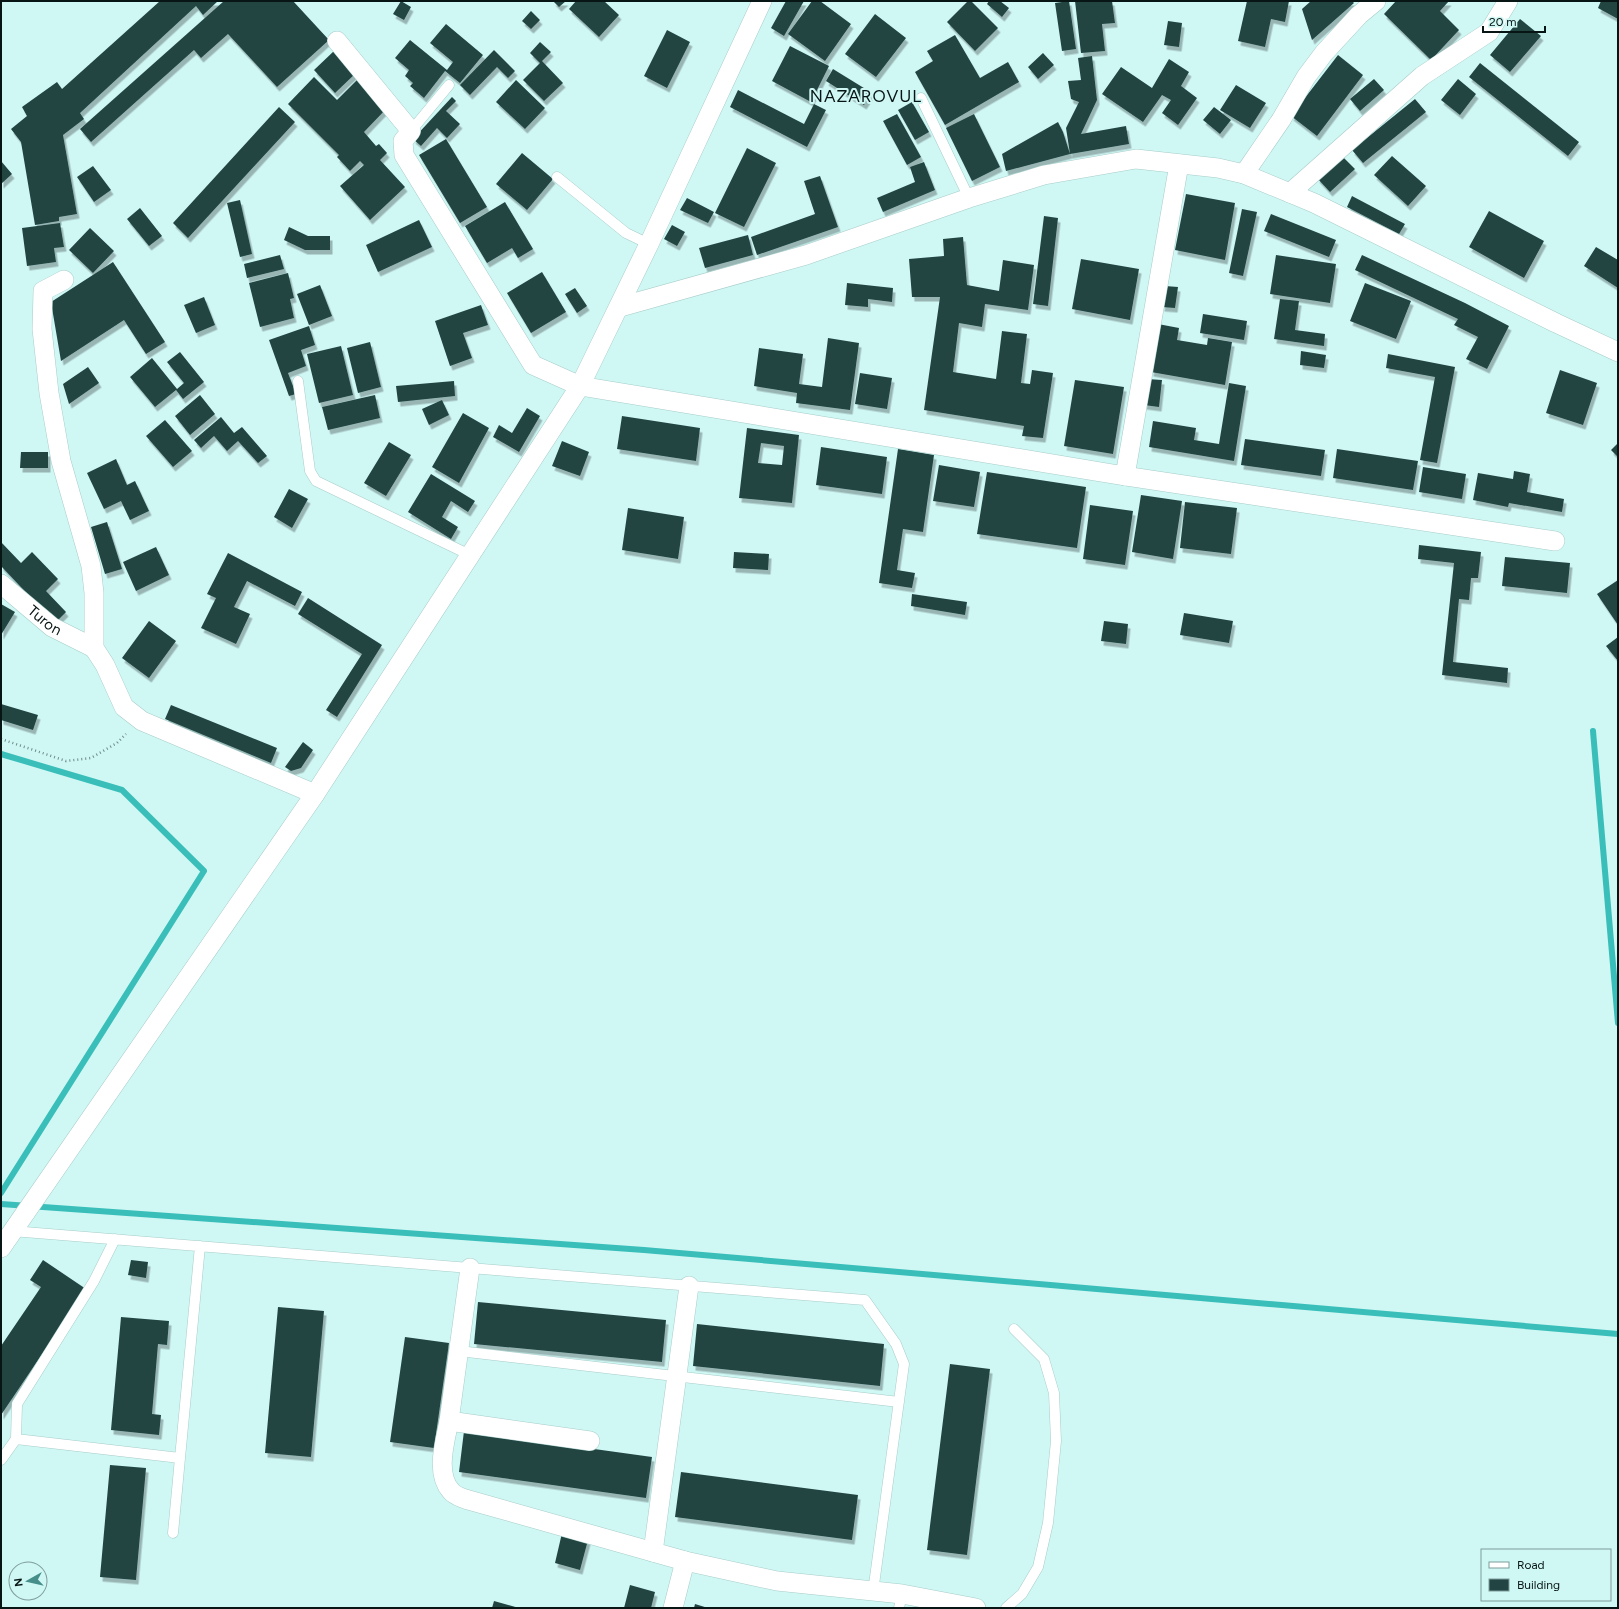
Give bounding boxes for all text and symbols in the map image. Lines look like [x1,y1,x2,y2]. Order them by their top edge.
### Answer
scale bar [1483,8,1545,34]
text: 20 m [1489,15,1517,29]
district label: NAZAROVUL [810,86,922,106]
street label: Turon [24,602,64,639]
legend [1481,1549,1611,1601]
text: Road [1517,1558,1545,1572]
north arrow [8,1561,48,1601]
text: N [12,1577,26,1587]
text: Building [1517,1578,1560,1592]

